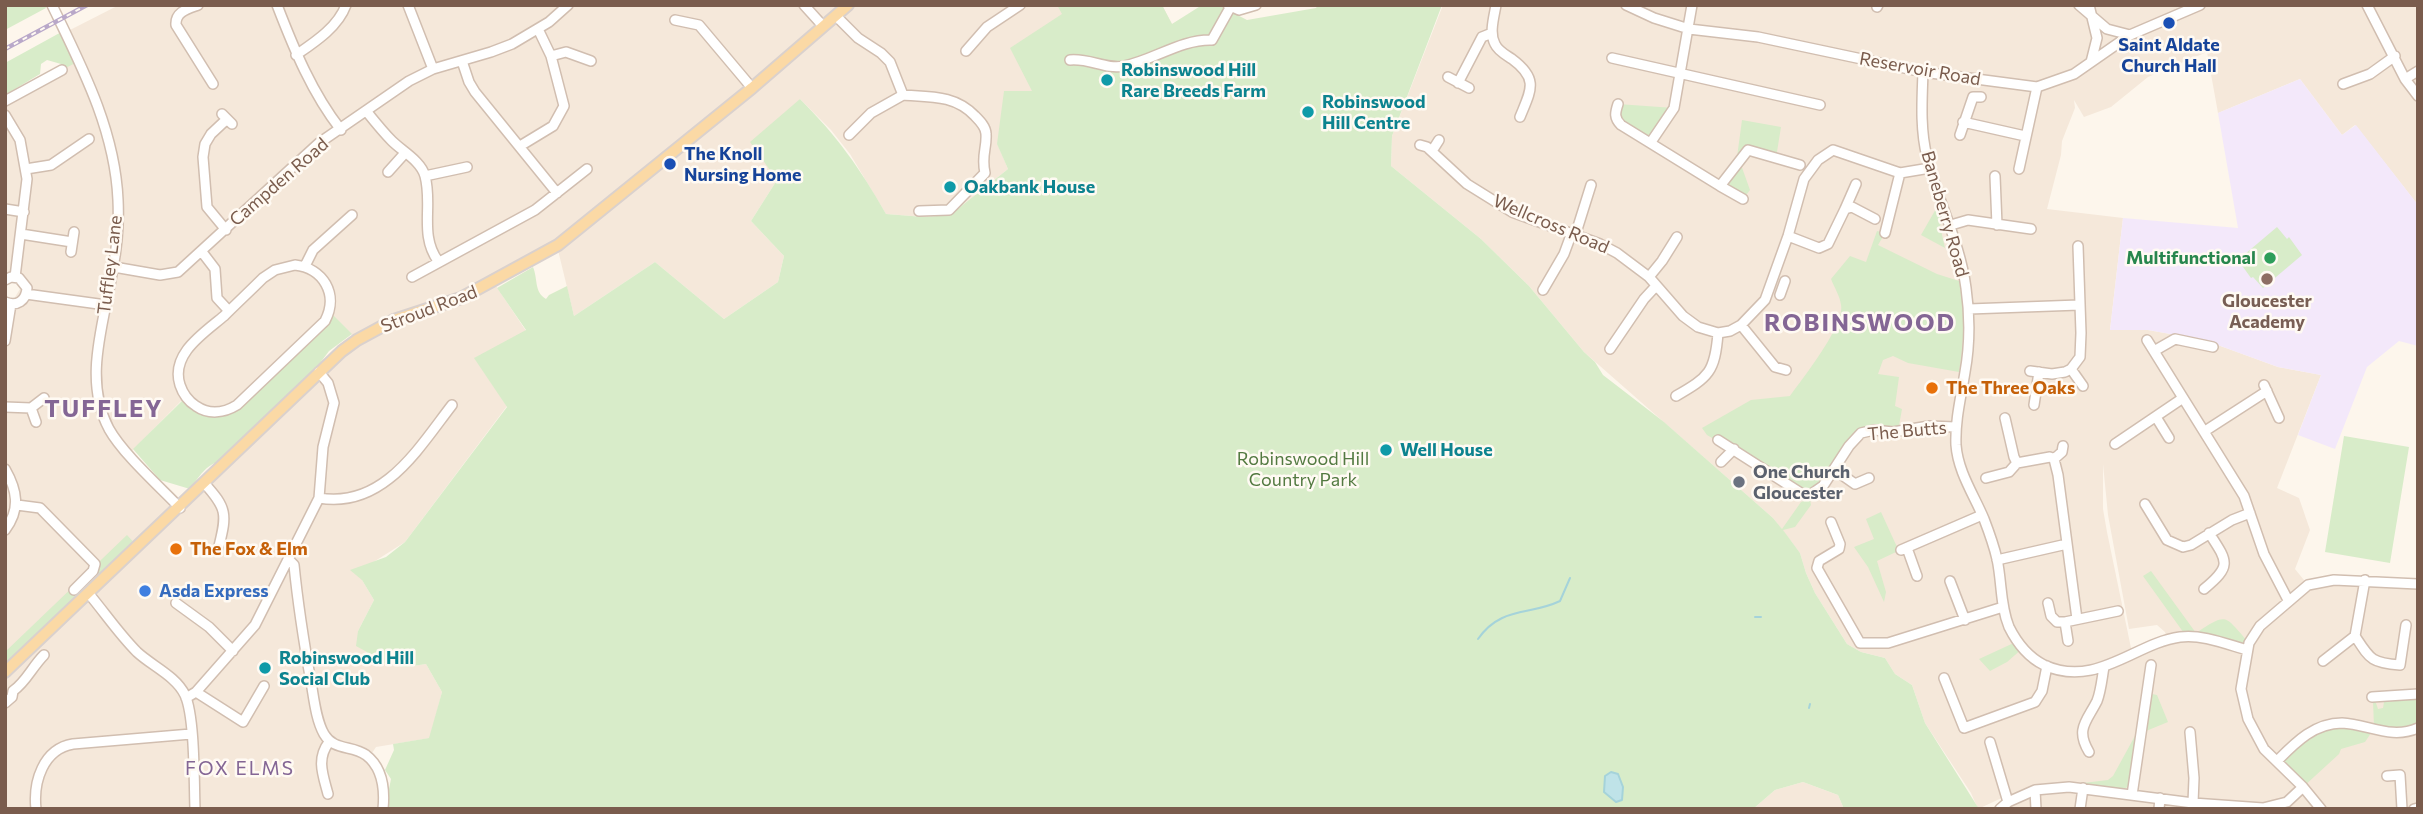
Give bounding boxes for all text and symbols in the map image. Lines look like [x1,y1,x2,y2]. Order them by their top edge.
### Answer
marker: Saint Aldate Church Hall [2161,15,2177,31]
place label: Saint Aldate Church Hall [2118,34,2220,76]
street label: Reservoir Road [1858,48,1982,90]
place label: Robinswood Hill Rare Breeds Farm [1121,59,1266,102]
marker: Robinswood Hill Rare Breeds Farm [1099,72,1115,88]
place label: Robinswood Hill Centre [1322,91,1425,134]
marker: Robinswood Hill Centre [1300,104,1316,120]
street label: Campden Road [225,133,333,231]
place label: The Knoll Nursing Home [684,143,802,186]
street label: Baneberry Road [1917,148,1973,280]
marker: The Knoll Nursing Home [662,156,678,172]
place label: Oakbank House [964,176,1095,198]
marker: Oakbank House [942,179,958,195]
street label: Wellcross Road [1490,190,1612,258]
street label: Tuffley Lane [93,214,127,316]
place label: Multifunctional [2126,247,2256,269]
marker: Multifunctional [2262,250,2278,266]
marker: Gloucester Academy [2259,271,2275,287]
street label: Stroud Road [378,281,480,337]
place label: Gloucester Academy [2222,290,2312,332]
district label: ROBINSWOOD [1765,309,1955,337]
place label: The Three Oaks [1946,377,2075,399]
marker: The Three Oaks [1924,380,1940,396]
district label: TUFFLEY [45,395,163,423]
street label: The Butts [1867,417,1947,445]
place label: Well House [1400,439,1493,461]
marker: Well House [1378,442,1394,458]
park label: Robinswood Hill Country Park [1237,448,1369,490]
place label: One Church Gloucester [1753,461,1850,504]
marker: One Church Gloucester [1731,474,1747,490]
place label: The Fox & Elm [190,538,308,560]
marker: The Fox & Elm [168,541,184,557]
place label: Asda Express [159,580,269,602]
marker: Asda Express [137,583,153,599]
place label: Robinswood Hill Social Club [279,647,414,690]
marker: Robinswood Hill Social Club [257,660,273,676]
district label: FOX ELMS [186,758,294,780]

